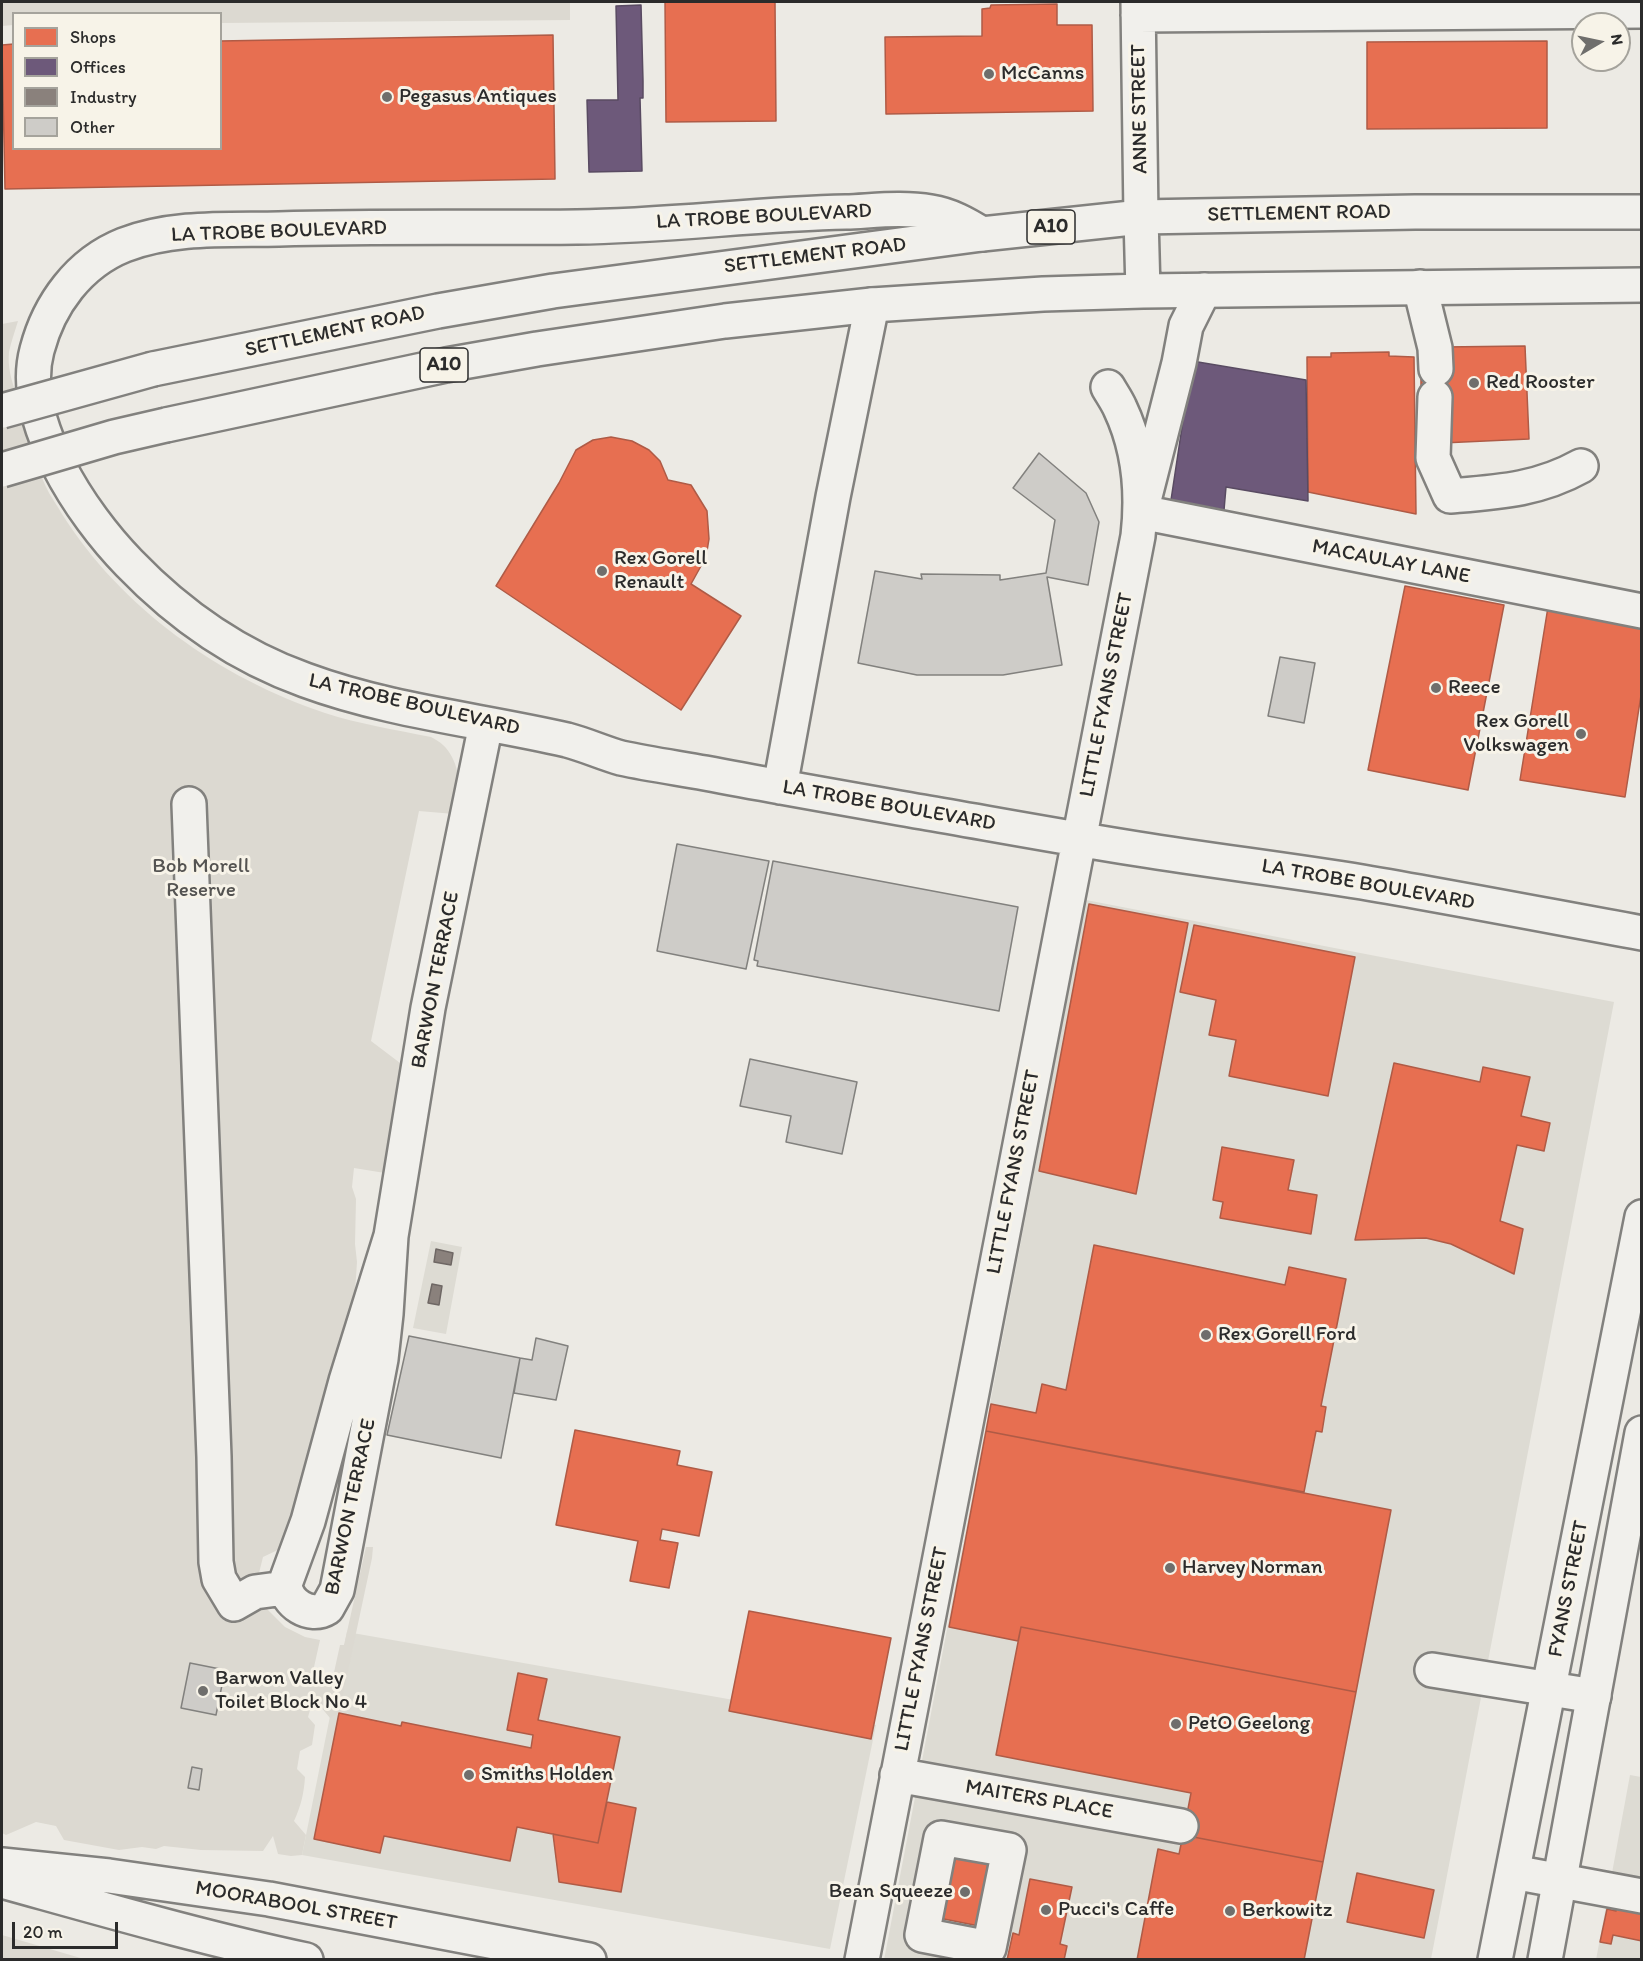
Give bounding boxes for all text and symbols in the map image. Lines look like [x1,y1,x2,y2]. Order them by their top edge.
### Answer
legend [12,12,222,150]
north arrow [1571,12,1631,72]
text: Shops [70,26,116,48]
text: N [1607,33,1628,46]
street label: ANNE STREET [1126,44,1154,174]
text: Offices [70,56,126,78]
place label: McCanns [1001,61,1084,87]
marker: McCanns [982,67,996,81]
place label: Pegasus Antiques [399,84,557,110]
text: Industry [70,86,137,108]
marker: Pegasus Antiques [380,90,394,104]
text: Other [70,116,115,138]
street label: LA TROBE BOULEVARD [656,199,872,235]
street label: SETTLEMENT ROAD [1207,200,1391,228]
road number: A10 [1027,210,1075,244]
street label: LA TROBE BOULEVARD [171,216,387,248]
street label: SETTLEMENT ROAD [723,232,907,280]
street label: SETTLEMENT ROAD [243,301,427,363]
road number: A10 [420,348,468,382]
place label: Red Rooster [1486,370,1595,396]
marker: Red Rooster [1467,376,1481,390]
street label: MACAULAY LANE [1310,534,1472,590]
place label: Rex Gorell Renault [614,546,707,596]
marker: Rex Gorell Renault [595,564,609,578]
street label: LITTLE FYANS STREET [1075,591,1139,799]
street label: LA TROBE BOULEVARD [306,668,522,742]
place label: Reece [1448,675,1501,701]
marker: Reece [1429,681,1443,695]
place label: Rex Gorell Volkswagen [1463,709,1569,759]
marker: Rex Gorell Volkswagen [1574,727,1588,741]
street label: LA TROBE BOULEVARD [781,775,997,837]
park label: Bob Morell Reserve [152,854,250,904]
street label: LA TROBE BOULEVARD [1260,854,1476,916]
street label: BARWON TERRACE [406,889,466,1071]
street label: LITTLE FYANS STREET [982,1068,1046,1276]
place label: Rex Gorell Ford [1218,1322,1356,1348]
marker: Rex Gorell Ford [1199,1328,1213,1342]
street label: BARWON TERRACE [320,1416,382,1598]
street label: FYANS STREET [1543,1519,1595,1659]
street label: LITTLE FYANS STREET [890,1545,954,1753]
place label: Harvey Norman [1182,1555,1323,1581]
marker: Harvey Norman [1163,1561,1177,1575]
place label: Barwon Valley Toilet Block No 4 [215,1666,367,1716]
marker: Barwon Valley Toilet Block No 4 [196,1684,210,1698]
place label: PetO Geelong [1188,1711,1310,1737]
marker: PetO Geelong [1169,1717,1183,1731]
place label: Smiths Holden [481,1762,613,1788]
marker: Smiths Holden [462,1768,476,1782]
street label: MAITERS PLACE [963,1775,1115,1825]
street label: MOORABOOL STREET [193,1876,399,1936]
place label: Bean Squeeze [829,1879,953,1905]
marker: Bean Squeeze [958,1885,972,1899]
place label: Pucci's Caffe [1058,1897,1174,1923]
place label: Berkowitz [1242,1898,1332,1924]
marker: Pucci's Caffe [1039,1903,1053,1917]
marker: Berkowitz [1223,1904,1237,1918]
scale bar [15,1910,122,1948]
text: 20 m [23,1921,63,1943]

